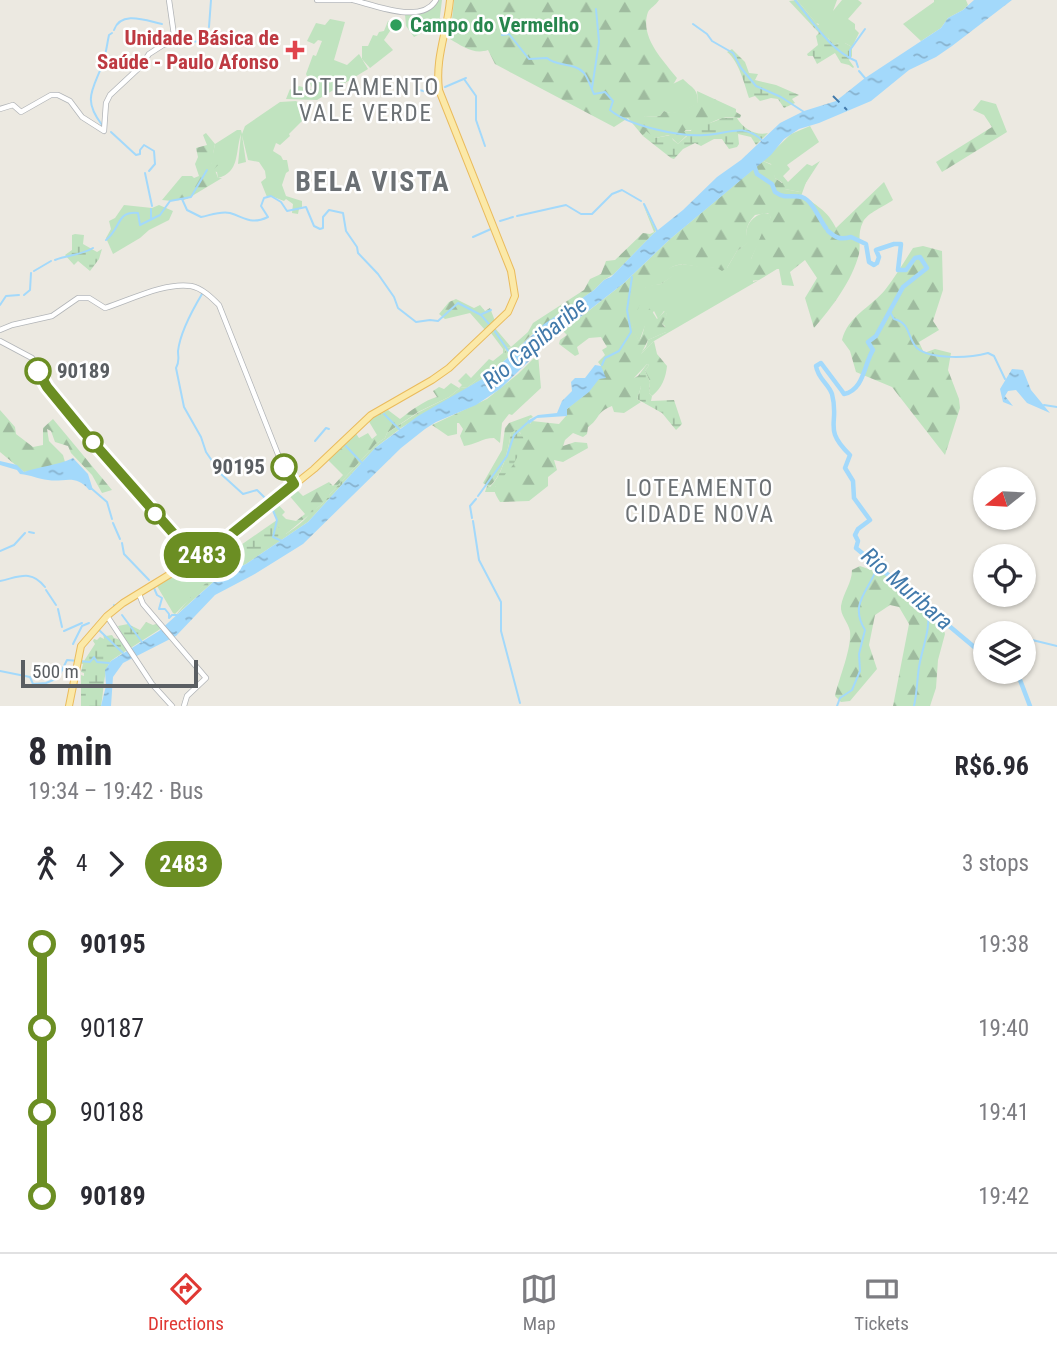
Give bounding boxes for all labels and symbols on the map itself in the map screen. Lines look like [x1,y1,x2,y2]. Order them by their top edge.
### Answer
place label: Campo do Vermelho [410,13,579,37]
marker: Campo do Vermelho [388,17,404,33]
place label: Unidade Básica de Saúde - Paulo Afonso [97,26,279,74]
marker: Unidade Básica de Saúde - Paulo Afonso [285,40,305,60]
district label: LOTEAMENTO VALE VERDE [292,74,440,127]
district label: BELA VISTA [295,165,451,198]
water label: Rio Capibaribe [477,292,593,394]
marker: 90189 [25,358,51,384]
place label: 90189 [57,359,110,383]
unlabelled marker [83,432,103,452]
marker: 90195 [271,454,297,480]
place label: 90195 [212,455,265,479]
north arrow [973,467,1036,530]
district label: LOTEAMENTO CIDADE NOVA [625,475,775,528]
unlabelled marker [145,504,165,524]
line badge: 2483 [153,532,251,578]
water label: Rio Muribara [856,542,958,636]
scale bar [21,657,198,689]

